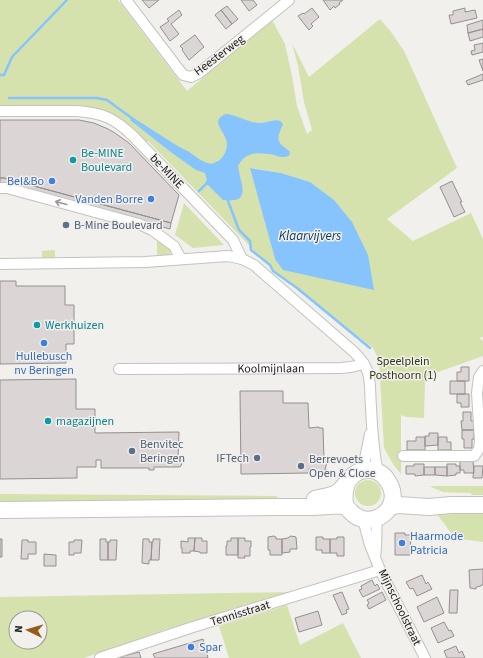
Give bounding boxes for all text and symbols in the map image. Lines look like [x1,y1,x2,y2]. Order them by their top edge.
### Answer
street label: Heesterweg [191,31,248,80]
place label: Be-MINE Boulevard [81,145,132,176]
street label: be-MINE [146,150,187,193]
marker: Be-MINE Boulevard [68,155,78,165]
place label: Bel&Bo [7,173,44,190]
marker: Bel&Bo [47,176,57,186]
place label: Vanden Borre [75,191,143,208]
marker: Vanden Borre [146,194,156,204]
one-way arrow [55,199,68,206]
place label: B-Mine Boulevard [74,217,163,234]
marker: B-Mine Boulevard [61,220,71,230]
water label: Klaarvijvers [279,227,341,245]
place label: Werkhuizen [45,317,104,334]
marker: Werkhuizen [32,320,42,330]
marker: Hullebusch nv Beringen [39,338,49,348]
place label: Hullebusch nv Beringen [14,348,74,379]
park label: Speelplein Posthoorn (1) [369,353,437,384]
street label: Koolmijnlaan [237,360,305,377]
place label: magazijnen [56,413,114,430]
marker: magazijnen [43,416,53,426]
place label: Benvitec Beringen [140,436,185,467]
marker: Benvitec Beringen [127,446,137,456]
place label: IFTech [216,450,249,467]
place label: Berrevoets Open & Close [309,451,376,482]
marker: IFTech [252,453,262,463]
marker: Berrevoets Open & Close [296,461,306,471]
place label: Haarmode Patricia [410,528,463,559]
marker: Haarmode Patricia [397,538,407,548]
street label: Mijnschoolstraat [374,566,425,648]
street label: Tennisstraat [208,596,272,631]
north arrow [8,610,48,650]
text: N [11,625,26,633]
place label: Spar [199,639,223,656]
marker: Spar [186,642,196,652]

